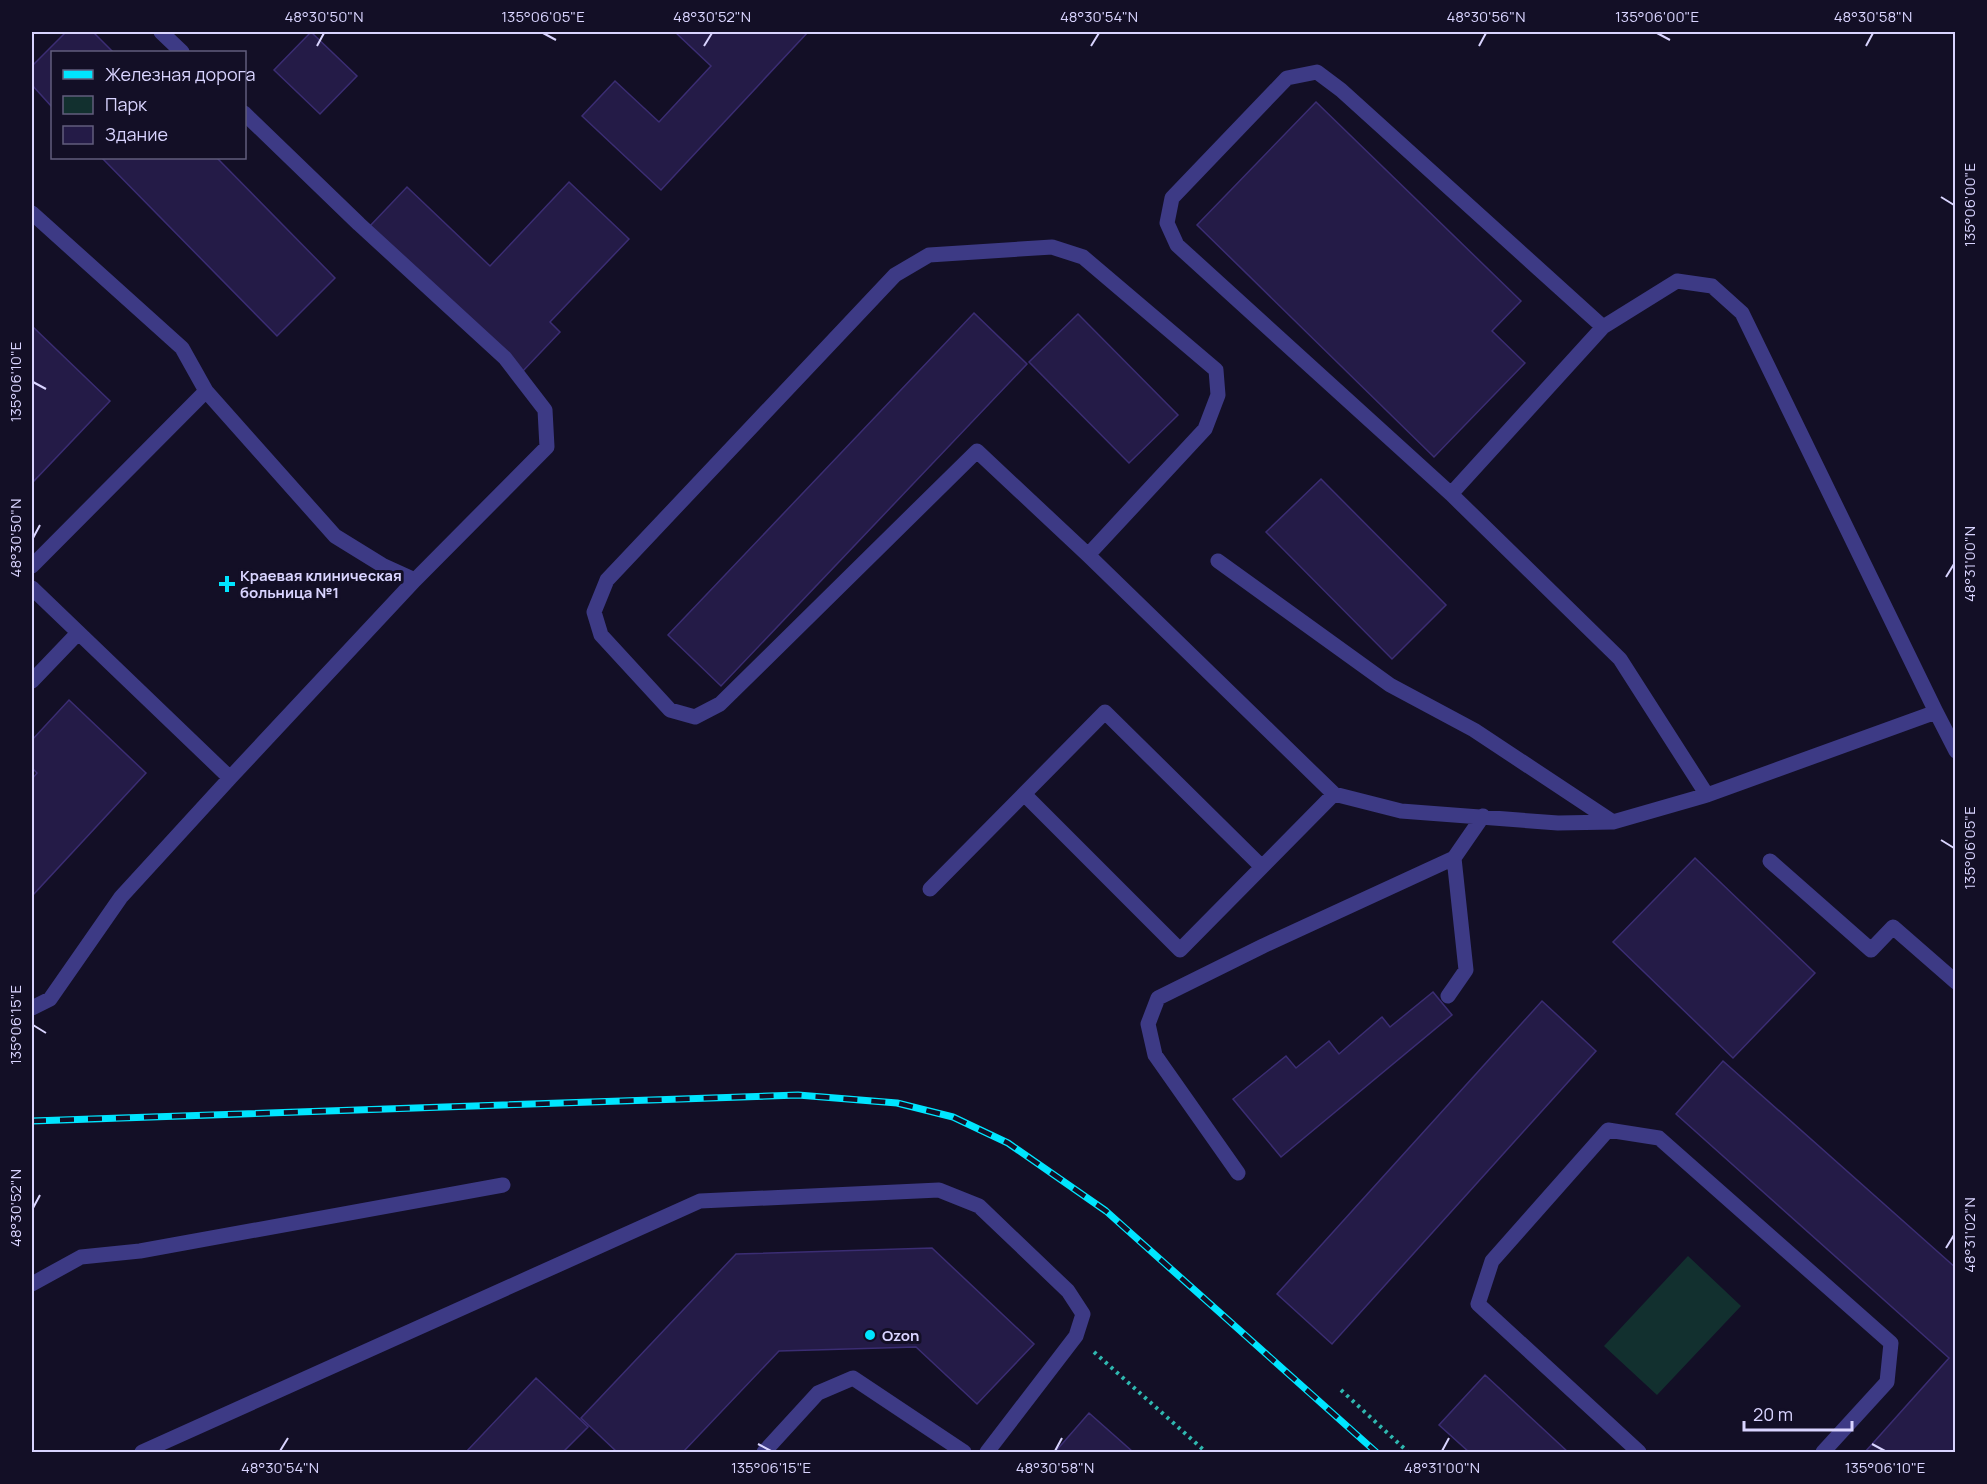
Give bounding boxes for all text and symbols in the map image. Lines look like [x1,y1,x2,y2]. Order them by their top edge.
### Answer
text: 48°30'50"N [285,6,363,27]
text: 135°06'05"E [501,6,585,27]
text: 48°30'52"N [673,6,751,27]
text: 48°30'54"N [1060,6,1138,27]
text: 48°30'56"N [1446,6,1526,27]
text: 135°06'00"E [1615,6,1699,27]
text: 48°30'58"N [1834,6,1912,27]
legend [51,51,246,159]
text: Железная дорога [105,62,256,86]
text: Парк [105,92,148,116]
text: Здание [105,122,168,146]
text: 135°06'00"E [1959,163,1980,247]
text: 135°06'10"E [5,342,26,422]
text: 48°30'50"N [5,499,26,577]
text: 48°31'00"N [1959,526,1980,602]
place label: Краевая клиническая больница №1 [240,565,402,603]
marker: Краевая клиническая больница №1 [218,575,236,593]
text: 135°06'05"E [1959,806,1980,890]
text: 135°06'15"E [5,985,26,1065]
text: 48°30'52"N [5,1169,26,1247]
text: 48°31'02"N [1959,1197,1980,1273]
place label: Ozon [882,1325,919,1346]
marker: Ozon [863,1328,877,1342]
scale bar [1744,1394,1852,1432]
text: 20 m [1753,1402,1793,1426]
text: 48°30'54"N [241,1457,319,1478]
text: 135°06'15"E [731,1457,811,1478]
text: 48°30'58"N [1016,1457,1094,1478]
text: 48°31'00"N [1404,1457,1480,1478]
text: 135°06'10"E [1845,1457,1925,1478]

